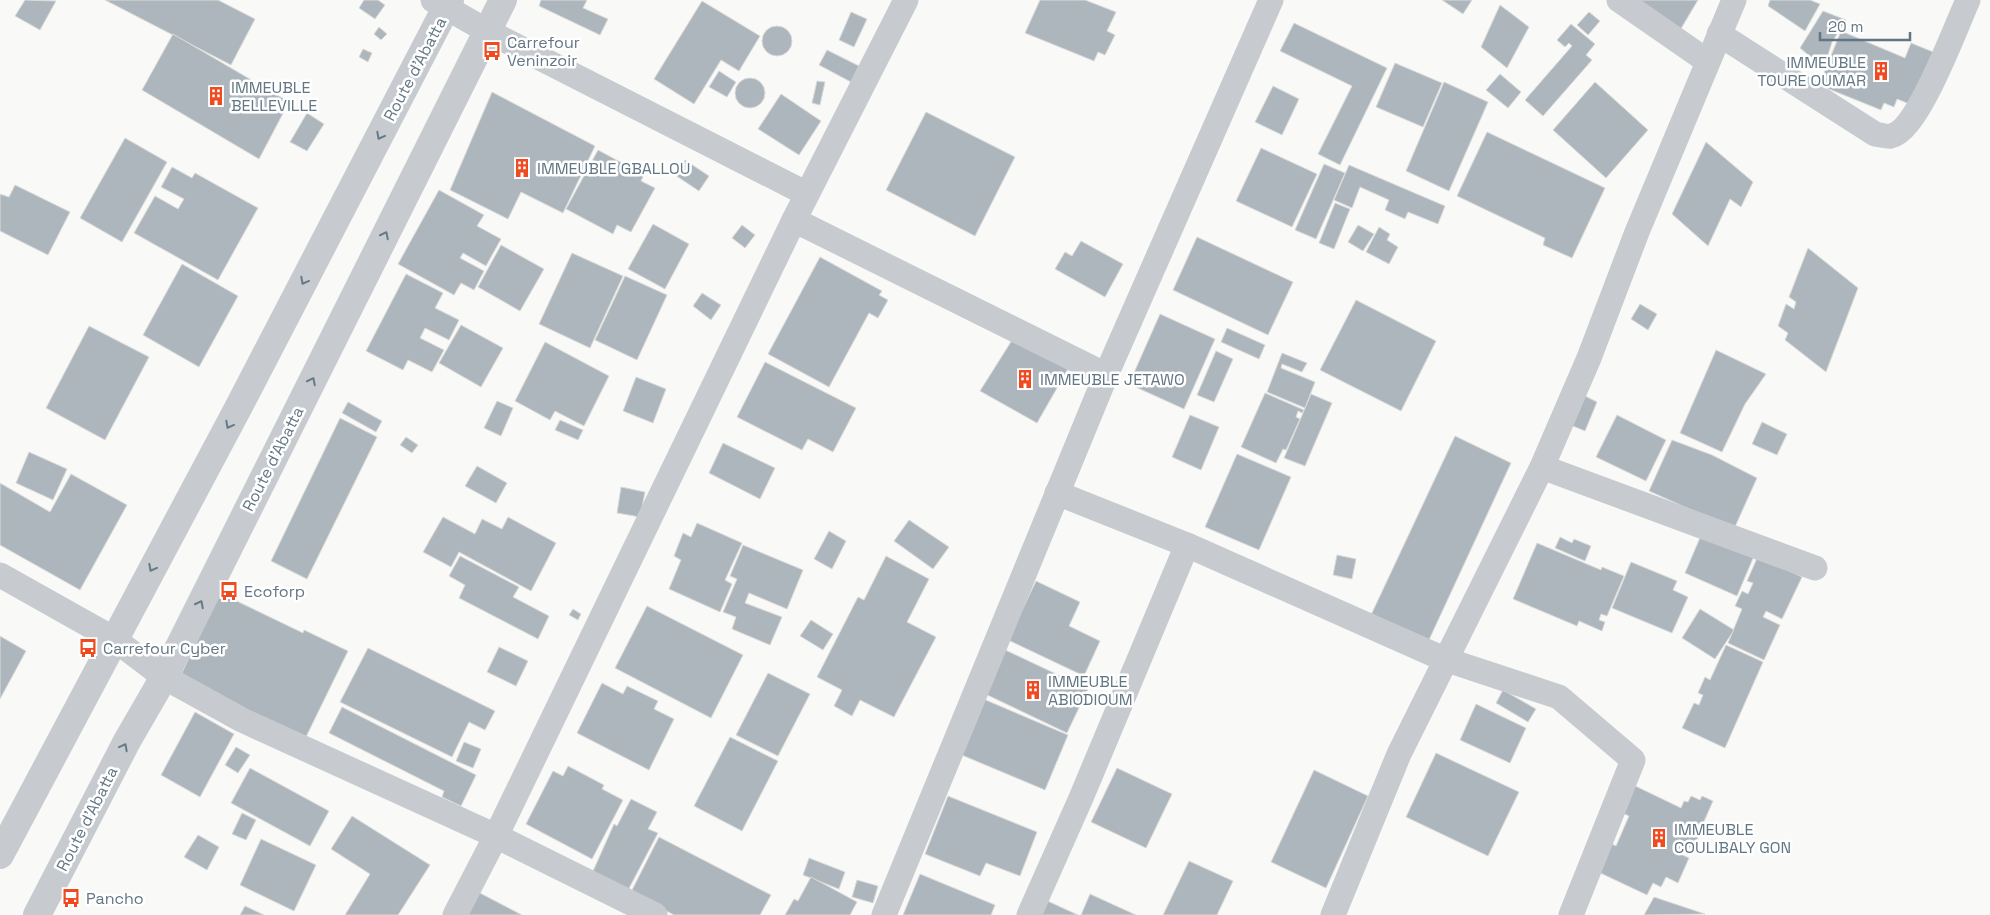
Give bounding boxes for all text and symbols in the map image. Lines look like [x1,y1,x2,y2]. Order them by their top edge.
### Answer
scale bar [1820,10,1910,42]
street label: Route d'Abatta [379,13,451,125]
text: 20 m [1828,17,1863,36]
place label: Carrefour Veninzoir [507,32,580,71]
bus stop icon: Carrefour Veninzoir [481,40,503,62]
place label: IMMEUBLE TOURE OUMAR [1757,52,1866,91]
building icon: IMMEUBLE TOURE OUMAR [1870,60,1892,82]
place label: IMMEUBLE BELLEVILLE [231,77,317,116]
building icon: IMMEUBLE BELLEVILLE [205,85,227,107]
one-way arrow [376,131,386,140]
building icon: IMMEUBLE GBALLOU [511,157,533,179]
place label: IMMEUBLE GBALLOU [537,158,690,179]
one-way arrow [379,231,389,240]
one-way arrow [301,275,311,284]
building icon: IMMEUBLE JETAWO [1014,368,1036,390]
place label: IMMEUBLE JETAWO [1040,369,1185,390]
one-way arrow [306,377,316,386]
street label: Route d'Abatta [238,403,308,515]
one-way arrow [225,419,235,428]
one-way arrow [148,562,158,571]
bus stop icon: Ecoforp [218,580,240,602]
place label: Ecoforp [244,581,305,602]
one-way arrow [194,600,204,609]
bus stop icon: Carrefour Cyber [77,637,99,659]
place label: Carrefour Cyber [103,638,226,659]
place label: IMMEUBLE ABIODIOUM [1048,671,1133,710]
building icon: IMMEUBLE ABIODIOUM [1022,679,1044,701]
one-way arrow [118,744,128,753]
street label: Route d'Abatta [52,763,122,875]
place label: IMMEUBLE COULIBALY GON [1674,819,1791,858]
building icon: IMMEUBLE COULIBALY GON [1648,827,1670,849]
bus stop icon: Pancho [60,887,82,909]
place label: Pancho [86,888,144,909]

